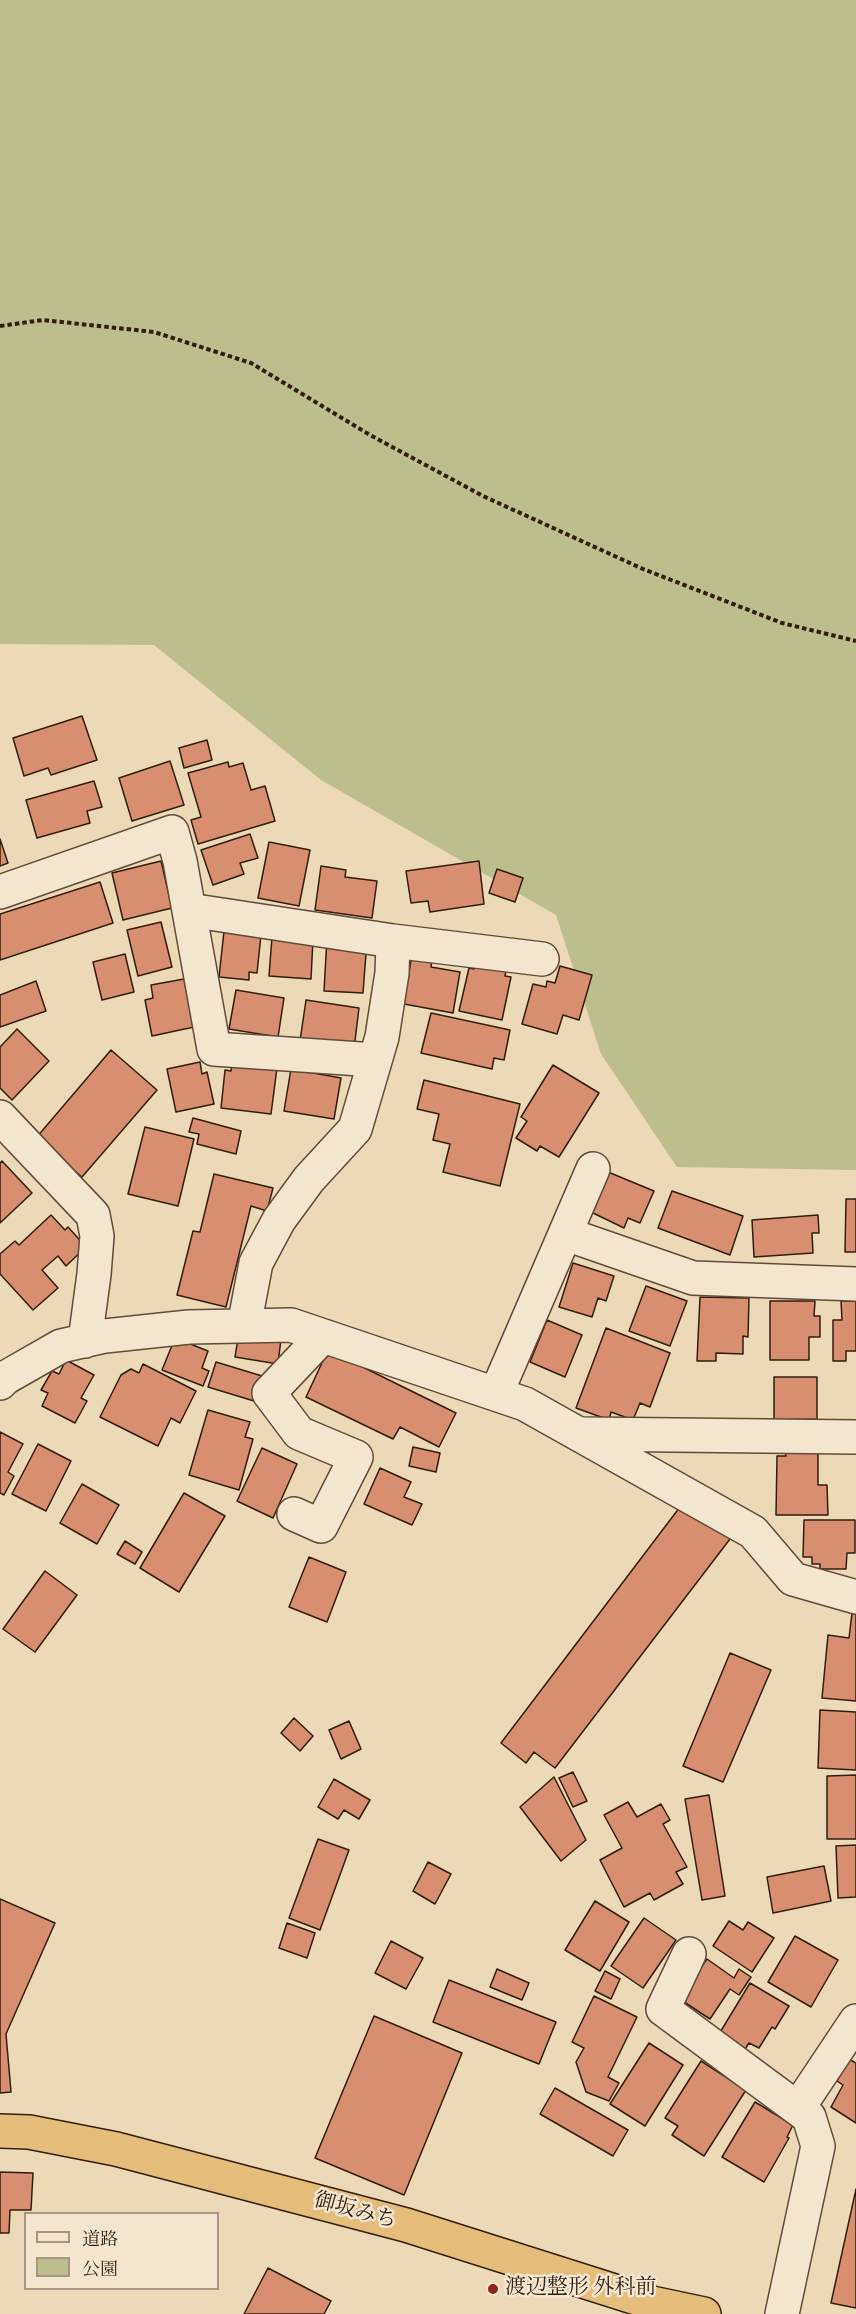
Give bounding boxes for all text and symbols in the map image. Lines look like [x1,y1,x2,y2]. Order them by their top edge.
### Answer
street label: 御坂みち [311,2189,399,2235]
legend [24,2212,219,2290]
text: 道路 [82,2229,118,2251]
text: 公園 [82,2259,118,2281]
place label: 渡辺整形 外科前 [505,2276,657,2302]
marker: 渡辺整形 外科前 [486,2282,500,2296]

